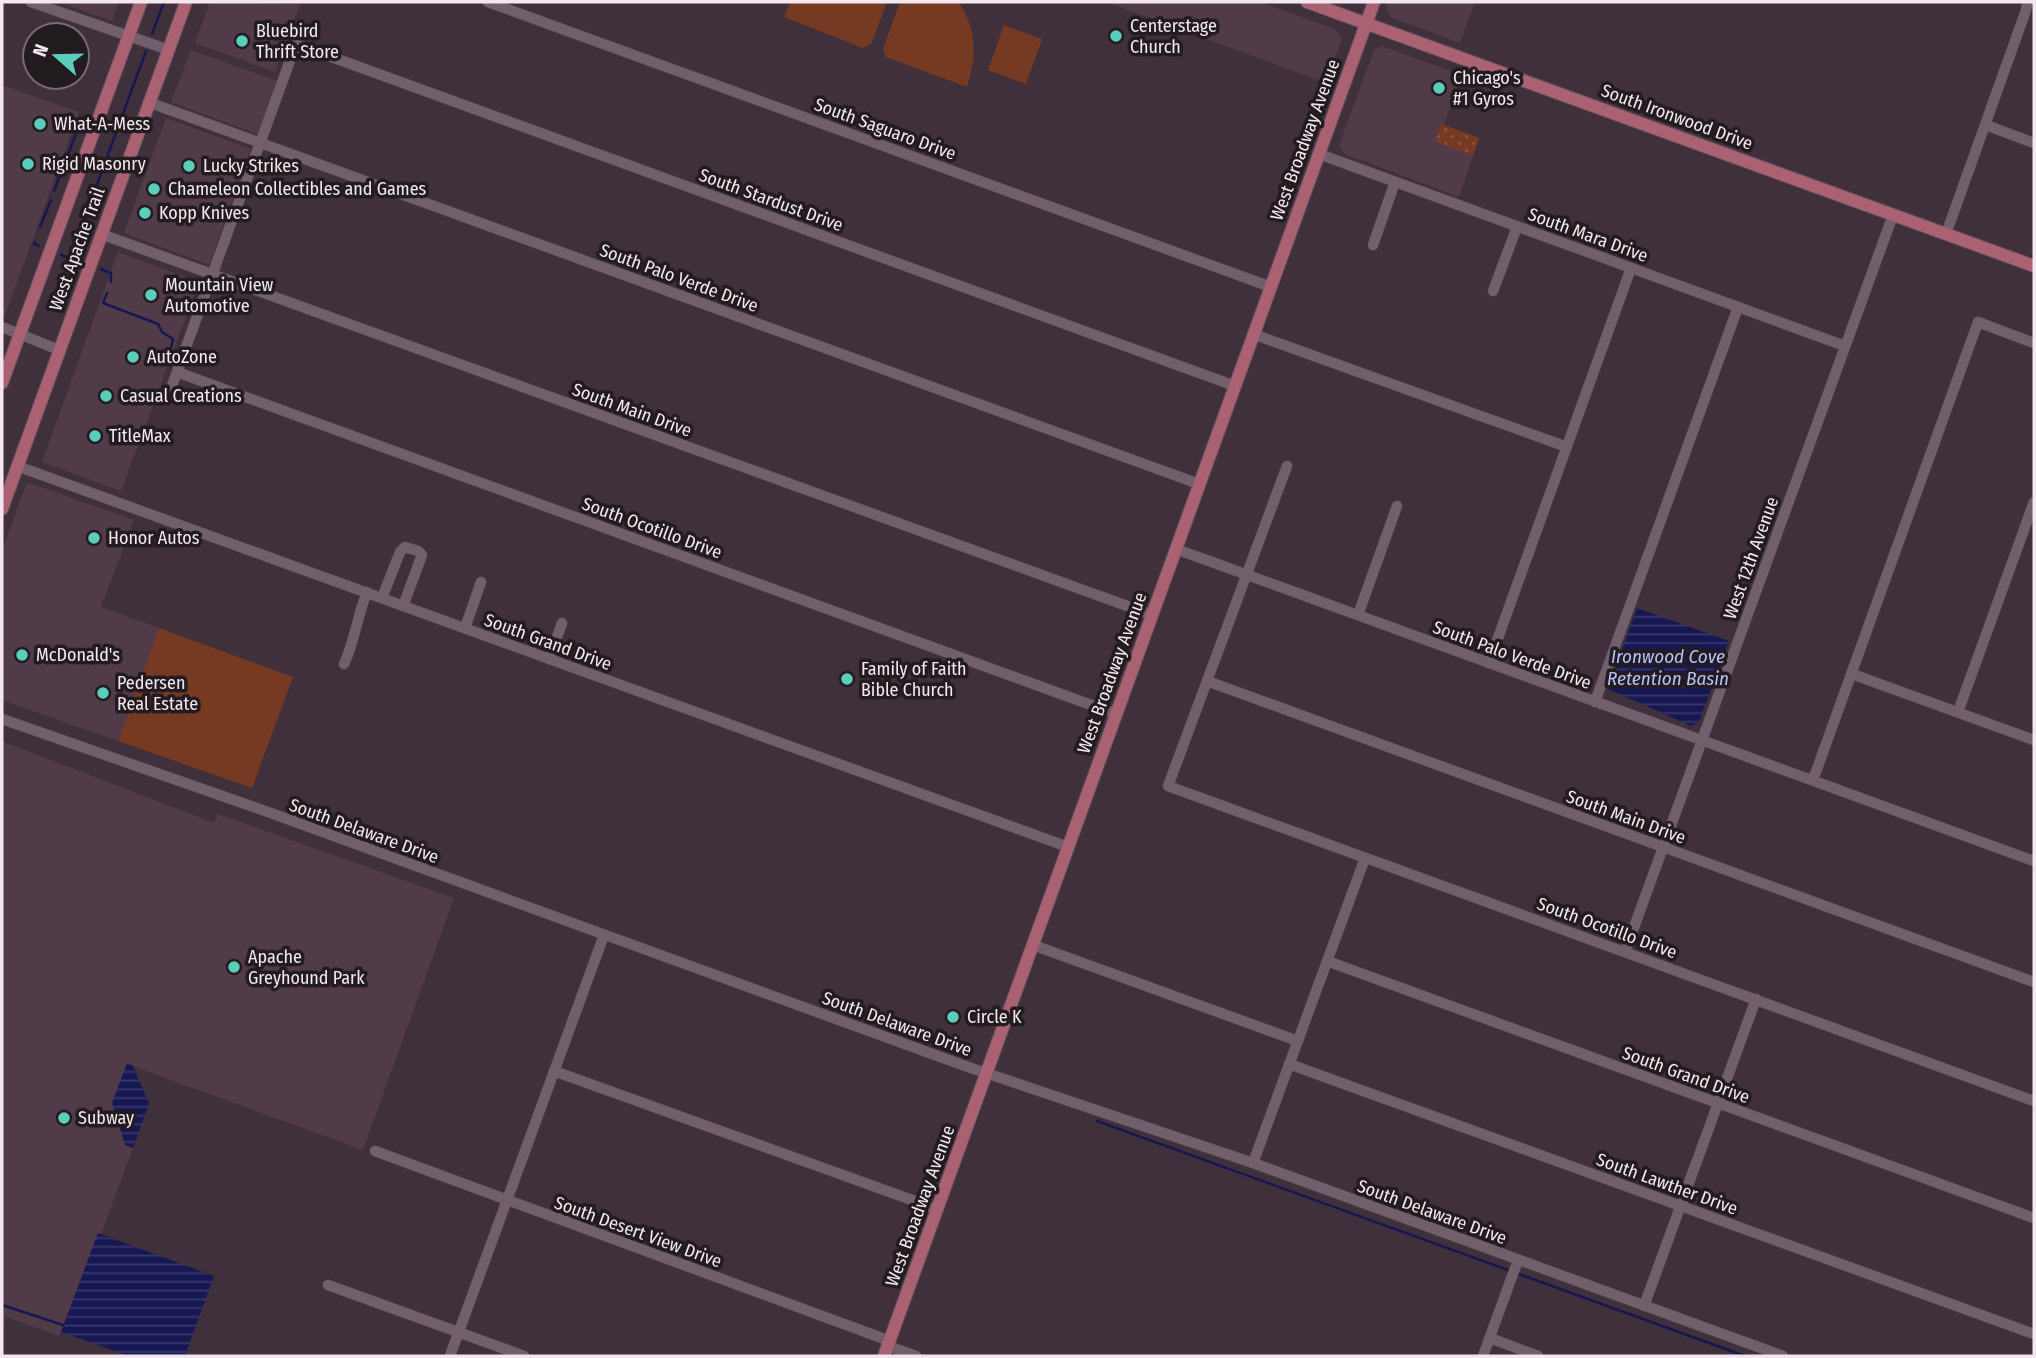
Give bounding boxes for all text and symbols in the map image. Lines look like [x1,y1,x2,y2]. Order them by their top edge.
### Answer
place label: Centerstage Church [1130,15,1217,58]
place label: Bluebird Thrift Store [256,20,339,63]
north arrow [21,21,91,91]
marker: Centerstage Church [1108,28,1124,44]
marker: Bluebird Thrift Store [234,33,250,49]
text: N [28,41,53,60]
street label: West Broadway Avenue [1266,56,1344,224]
place label: Chicago's #1 Gyros [1453,67,1521,110]
street label: South Ironwood Drive [1598,79,1756,155]
marker: Chicago's #1 Gyros [1431,80,1447,96]
street label: South Saguaro Drive [811,93,959,165]
place label: What-A-Mess [54,113,151,135]
marker: What-A-Mess [32,116,48,132]
place label: Rigid Masonry [42,153,146,175]
place label: Lucky Strikes [203,155,299,177]
marker: Rigid Masonry [20,156,36,172]
marker: Lucky Strikes [181,158,197,174]
street label: South Stardust Drive [696,164,846,236]
place label: Chameleon Collectibles and Games [168,178,427,200]
marker: Chameleon Collectibles and Games [146,181,162,197]
street label: West Apache Trail [44,184,110,314]
place label: Kopp Knives [159,202,249,224]
street label: South Mara Drive [1525,203,1651,267]
marker: Kopp Knives [137,205,153,221]
street label: South Palo Verde Drive [597,239,761,317]
place label: Mountain View Automotive [165,274,274,317]
marker: Mountain View Automotive [143,287,159,303]
place label: AutoZone [147,346,217,368]
marker: AutoZone [125,349,141,365]
street label: South Main Drive [569,378,695,442]
place label: Casual Creations [120,385,242,407]
marker: Casual Creations [98,388,114,404]
place label: TitleMax [109,425,171,447]
marker: TitleMax [87,428,103,444]
street label: South Ocotillo Drive [579,492,725,564]
street label: West 12th Avenue [1719,494,1783,622]
place label: Honor Autos [108,527,200,549]
marker: Honor Autos [86,530,102,546]
street label: West Broadway Avenue [1073,589,1151,757]
street label: South Grand Drive [481,609,615,675]
street label: South Palo Verde Drive [1430,616,1594,694]
place label: McDonald's [36,644,120,666]
water label: Ironwood Cove Retention Basin [1607,645,1729,690]
marker: McDonald's [14,647,30,663]
place label: Family of Faith Bible Church [861,658,967,701]
marker: Family of Faith Bible Church [839,671,855,687]
place label: Pedersen Real Estate [117,672,198,715]
marker: Pedersen Real Estate [95,685,111,701]
street label: South Main Drive [1563,785,1689,849]
street label: South Delaware Drive [286,794,442,868]
street label: South Ocotillo Drive [1534,892,1680,964]
place label: Apache Greyhound Park [248,946,365,989]
marker: Apache Greyhound Park [226,959,242,975]
street label: South Delaware Drive [819,987,975,1061]
place label: Circle K [967,1006,1022,1028]
marker: Circle K [945,1009,961,1025]
street label: South Grand Drive [1619,1042,1753,1108]
place label: Subway [78,1107,134,1129]
marker: Subway [56,1110,72,1126]
street label: West Broadway Avenue [881,1122,959,1290]
street label: South Lawther Drive [1593,1148,1741,1220]
street label: South Delaware Drive [1354,1175,1510,1249]
street label: South Desert View Drive [551,1191,725,1273]

